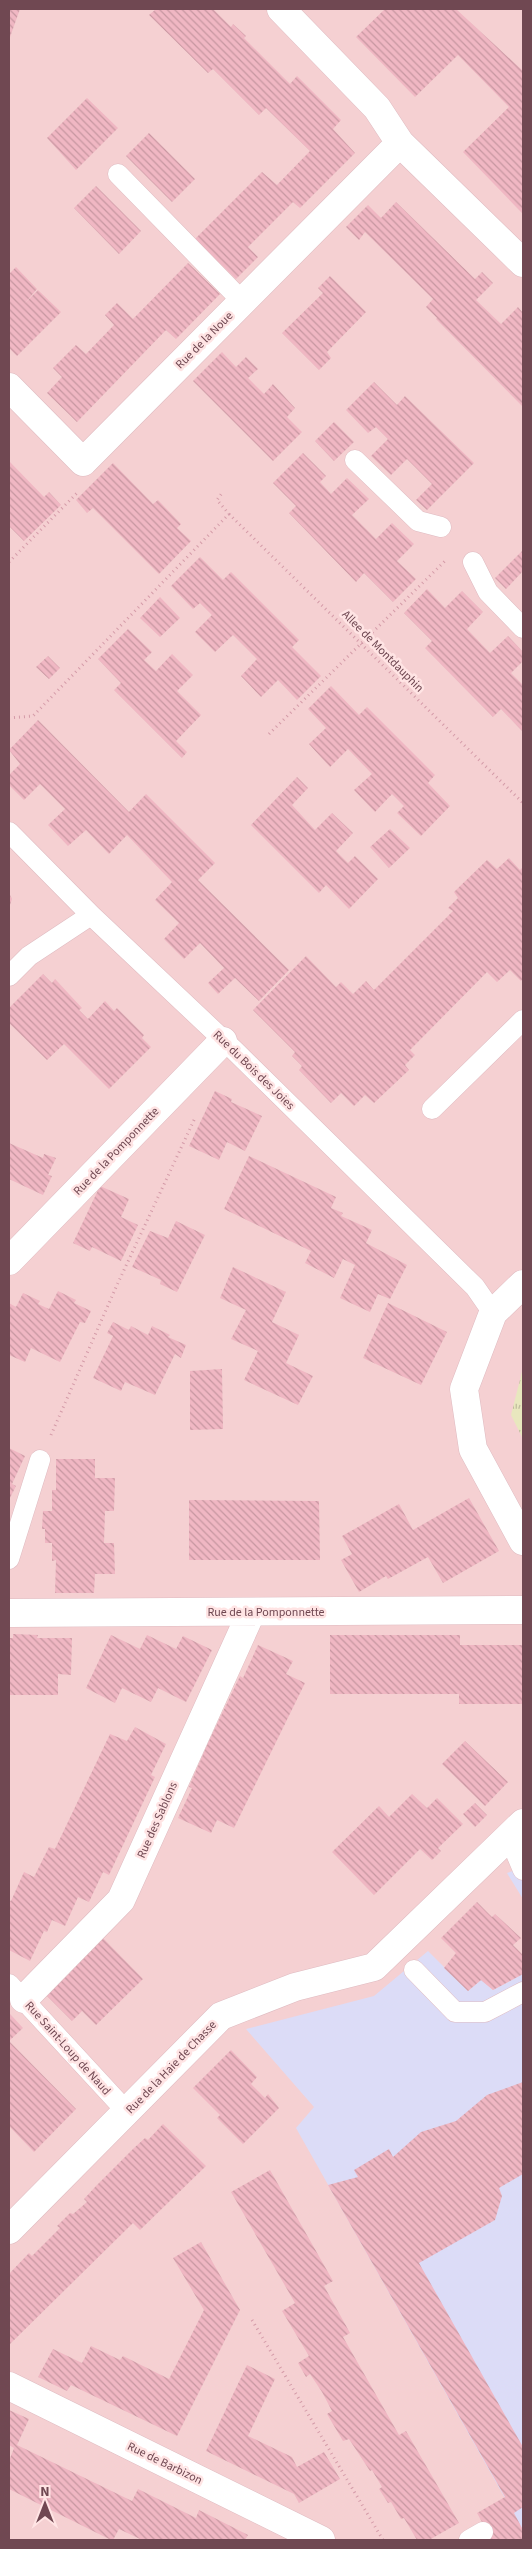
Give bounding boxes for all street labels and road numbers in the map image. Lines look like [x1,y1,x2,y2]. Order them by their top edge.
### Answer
street label: Rue de la Noue [172,308,237,373]
street label: Allee de Montdauphin [338,607,427,696]
street label: Rue du Bois des Joies [209,1027,298,1114]
street label: Rue de la Pomponnette [70,1103,163,1199]
street label: Rue de la Pomponnette [208,1604,325,1621]
street label: Rue des Sablons [133,1779,182,1861]
street label: Rue Saint-Loup de Naud [21,1998,114,2099]
street label: Rue de la Haie de Chasse [122,2017,221,2118]
street label: Rue de Barbizon [124,2438,205,2489]

